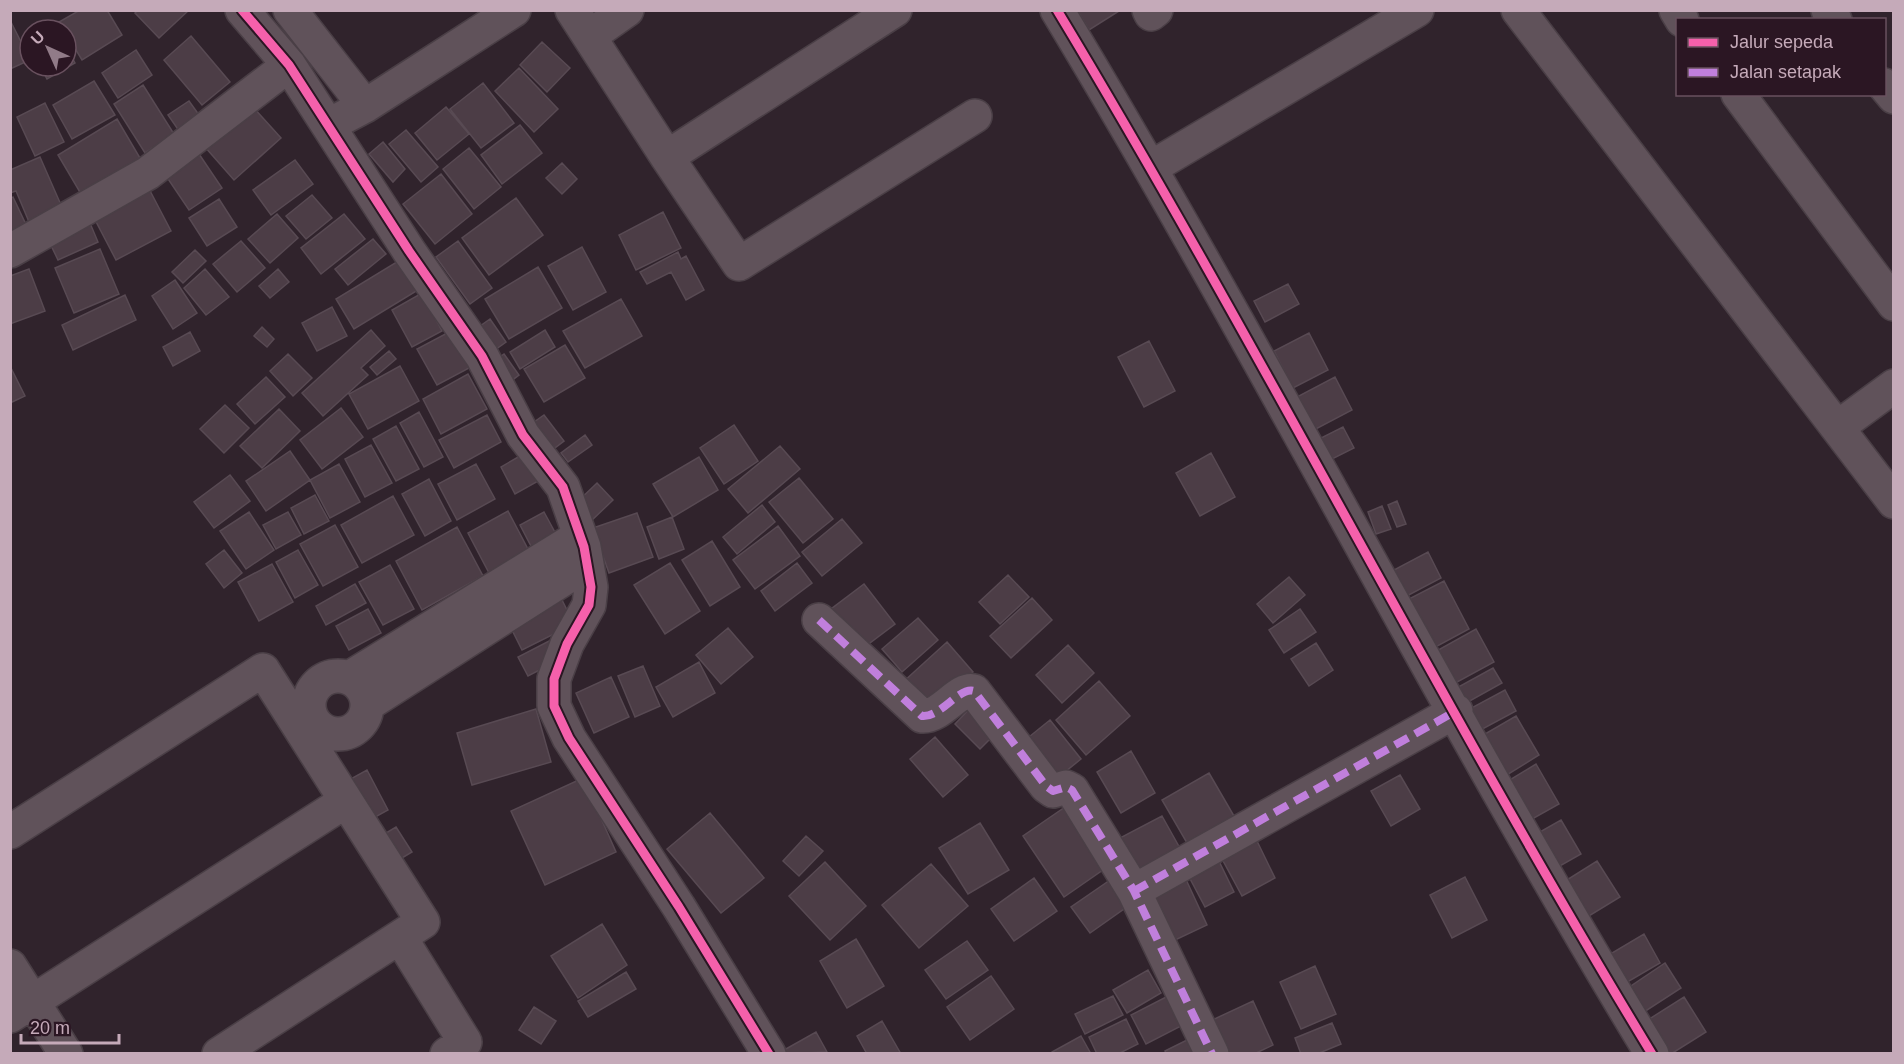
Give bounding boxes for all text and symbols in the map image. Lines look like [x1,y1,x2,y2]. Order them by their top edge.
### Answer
north arrow [18,18,78,78]
legend [1676,18,1886,96]
text: U [28,28,48,48]
text: Jalur sepeda [1730,32,1834,52]
text: Jalan setapak [1730,62,1842,82]
scale bar [21,1007,118,1045]
text: 20 m [30,1018,70,1038]

